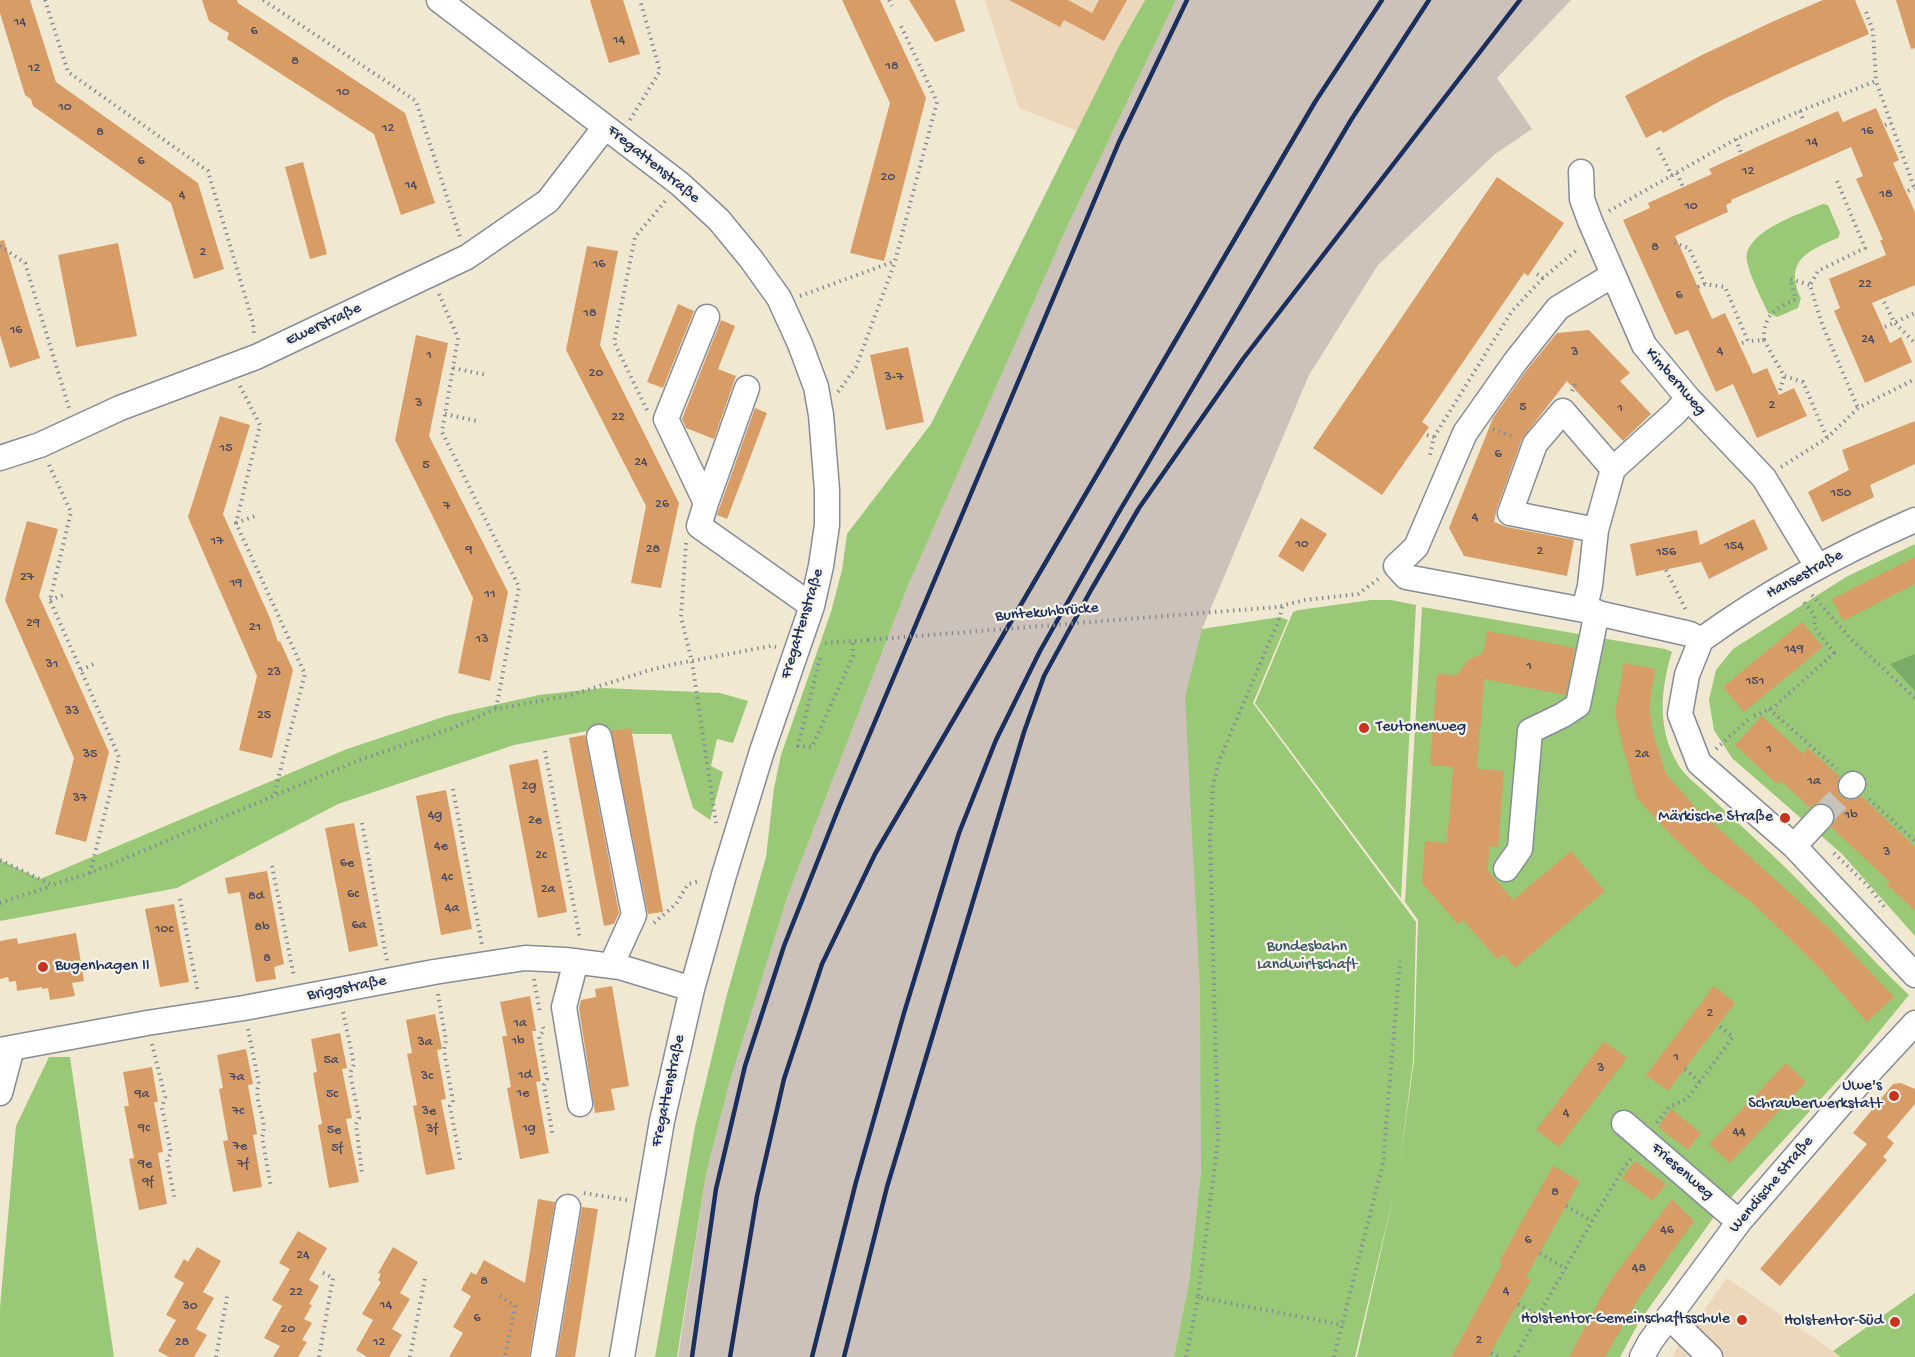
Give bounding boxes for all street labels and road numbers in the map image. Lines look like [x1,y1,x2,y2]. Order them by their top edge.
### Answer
street label: Fregattenstraße [603,122,703,208]
street label: Ewerstraße [283,299,365,351]
street label: Kimbernweg [1640,344,1710,420]
street label: Hansestraße [1763,546,1847,604]
street label: Fregattenstraße [777,567,829,681]
street label: Buntekuhbrücke [994,599,1100,627]
street label: Briggstraße [306,972,388,1006]
street label: Fregattenstraße [648,1033,690,1149]
street label: Wendische Straße [1726,1133,1818,1237]
street label: Friesenweg [1647,1139,1717,1205]

